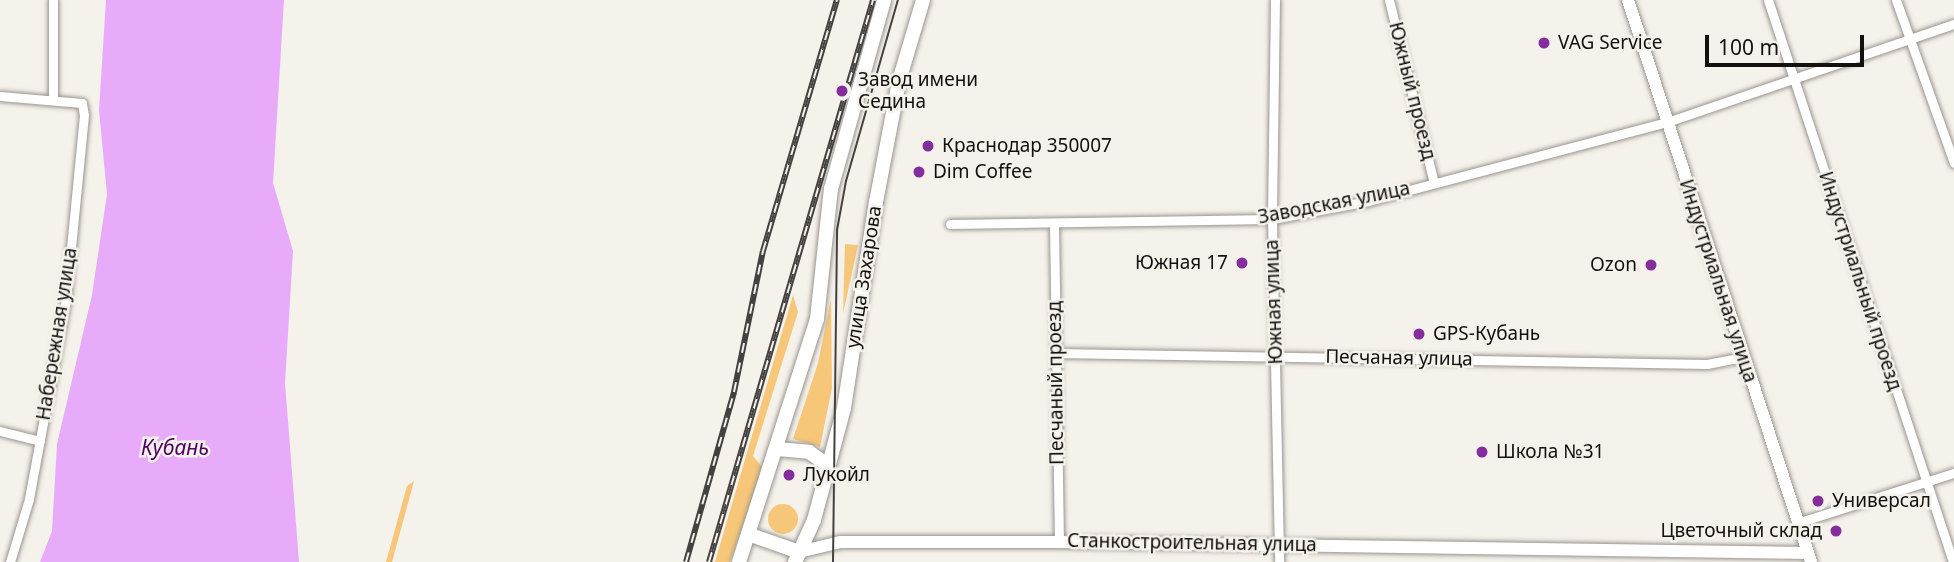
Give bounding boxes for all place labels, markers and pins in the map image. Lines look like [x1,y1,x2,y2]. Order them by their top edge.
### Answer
place label: VAG Service [1558,32,1663,54]
marker: VAG Service [1536,35,1552,51]
place label: Завод имени Седина [858,69,978,113]
marker: Завод имени Седина [832,81,852,101]
place label: Краснодар 350007 [942,135,1112,157]
marker: Краснодар 350007 [920,138,936,154]
place label: Dim Coffee [933,161,1032,183]
marker: Dim Coffee [911,164,927,180]
place label: Южная 17 [1135,252,1228,274]
place label: Ozon [1590,254,1637,276]
marker: Южная 17 [1234,255,1250,271]
marker: Ozon [1643,257,1659,273]
place label: GPS-Кубань [1433,323,1540,345]
marker: GPS-Кубань [1411,326,1427,342]
place label: Школа №31 [1496,441,1604,463]
marker: Школа №31 [1474,444,1490,460]
place label: Лукойл [803,464,870,486]
marker: Лукойл [781,467,797,483]
place label: Универсал [1832,490,1931,512]
marker: Универсал [1810,493,1826,509]
place label: Цветочный склад [1660,520,1822,542]
marker: Цветочный склад [1828,523,1844,539]

